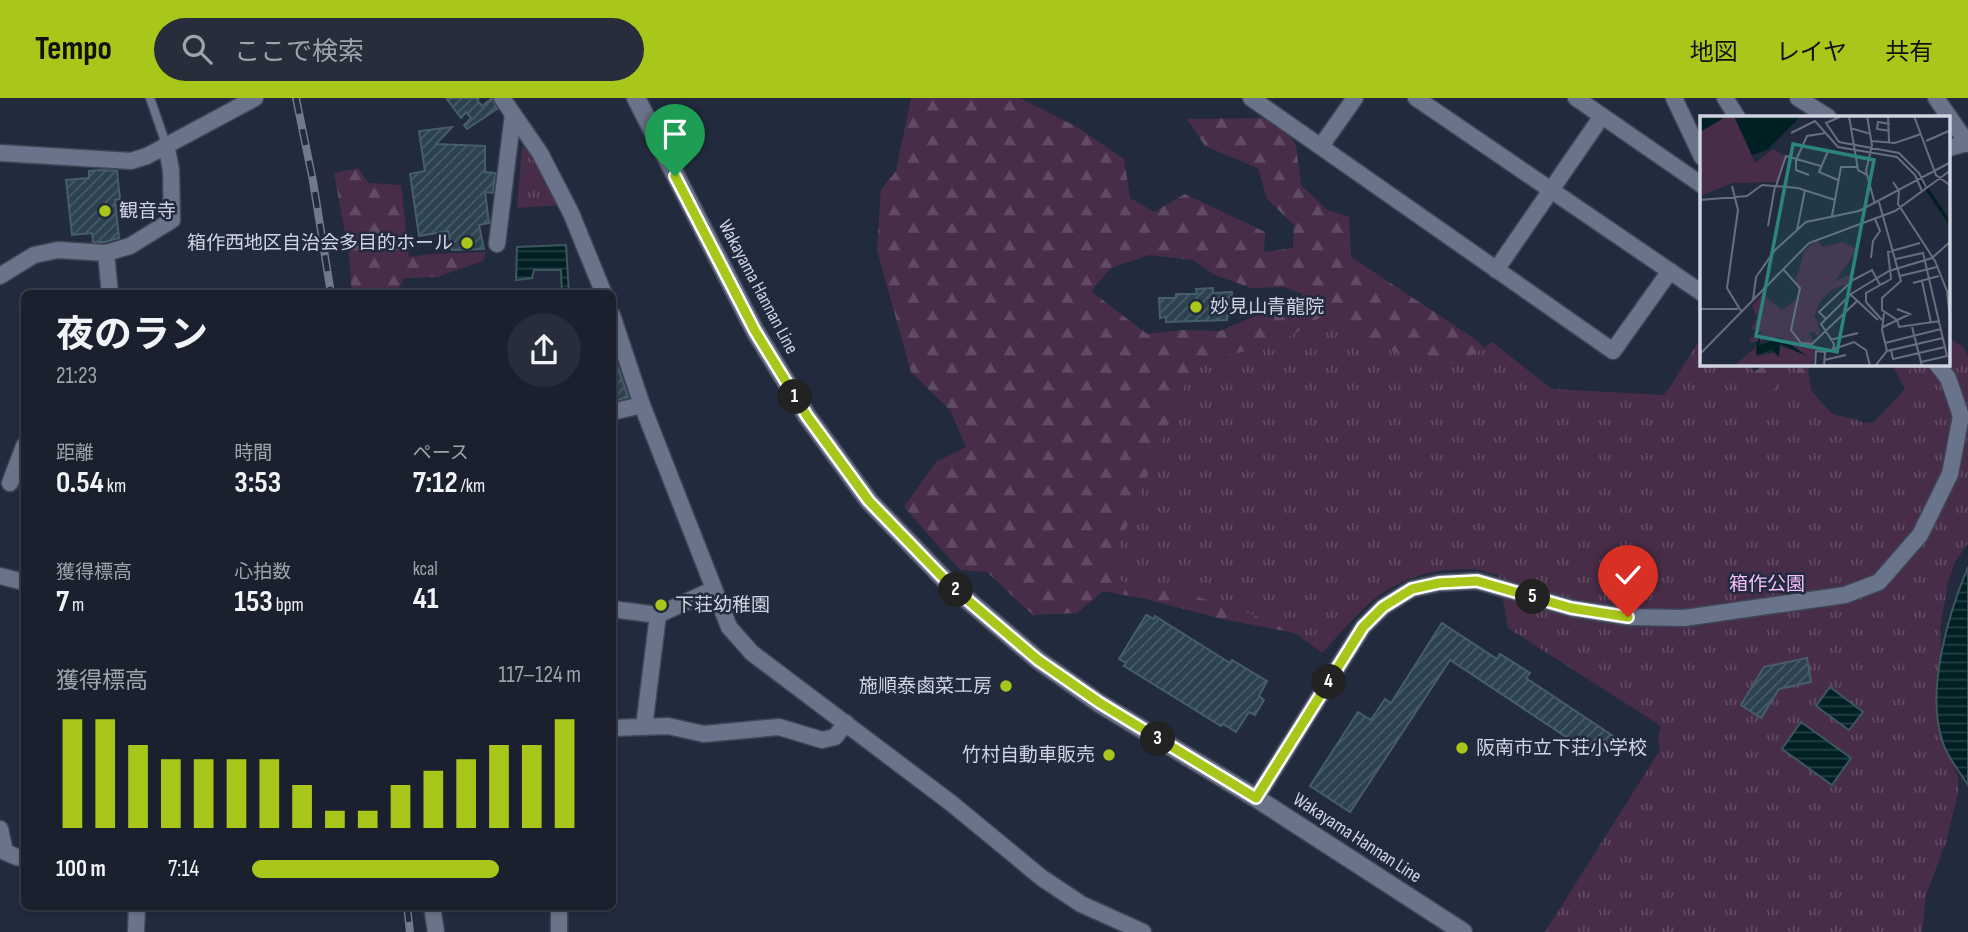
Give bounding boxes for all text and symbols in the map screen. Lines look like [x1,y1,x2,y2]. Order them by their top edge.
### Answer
search box [154,18,644,81]
text: Tempo [35,29,112,69]
icon: search [178,30,216,68]
text: ここで検索 [234,37,364,68]
text: 地図 [1690,38,1738,67]
text: レイヤ [1776,38,1847,67]
text: 共有 [1885,38,1933,67]
pin [645,104,705,176]
icon: arrive [656,115,694,153]
inset map [1700,116,1951,366]
place label: 観音寺 [119,200,176,223]
marker: 観音寺 [97,203,113,219]
street label: Wakayama Hannan Line [713,216,803,358]
place label: 箱作西地区自治会多目的ホール [187,232,453,255]
marker: 箱作西地区自治会多目的ホール [459,235,475,251]
place label: 妙見山青龍院 [1210,296,1324,319]
marker: 妙見山青龍院 [1188,299,1204,315]
text: 夜のラン [56,313,208,358]
button: share [507,313,581,387]
text: 21:23 [56,362,97,390]
pin: 1 [778,380,812,414]
text: 1 [791,385,798,408]
text: 距離 [56,442,94,465]
text: 時間 [234,442,272,465]
text: ペース [413,442,469,465]
text: 0.54 [56,465,104,501]
text: 3:53 [234,465,281,501]
text: 7:12 [413,465,458,501]
text: km [104,475,126,498]
text: /km [458,475,485,498]
pin [1598,545,1658,617]
icon: check [1609,556,1647,594]
text: kcal [413,558,438,581]
text: 獲得標高 [56,561,132,584]
text: 心拍数 [234,561,291,584]
pin: 2 [939,573,974,608]
park label: 箱作公園 [1729,573,1805,596]
text: 2 [951,578,960,601]
pin: 5 [1516,580,1550,614]
text: 41 [413,581,438,617]
text: 7 [56,584,69,620]
text: 153 [234,584,273,620]
text: 5 [1528,585,1537,608]
text: m [69,594,84,617]
text: bpm [273,594,304,617]
place label: 下荘幼稚園 [675,594,770,617]
marker: 下荘幼稚園 [653,597,669,613]
text: 117–124 m [498,661,581,689]
pin: 4 [1312,664,1346,700]
text: 獲得標高 [56,667,148,695]
text: 4 [1324,670,1333,693]
place label: 施順泰鹵菜工房 [859,675,992,698]
marker: 施順泰鹵菜工房 [998,678,1014,694]
pin: 3 [1140,722,1176,756]
text: 3 [1153,727,1162,750]
place label: 阪南市立下荘小学校 [1476,737,1647,760]
marker: 阪南市立下荘小学校 [1454,740,1470,756]
place label: 竹村自動車販売 [962,744,1095,767]
marker: 竹村自動車販売 [1101,747,1117,763]
street label: Wakayama Hannan Line [1288,788,1426,888]
text: 100 m [56,855,106,883]
text: 7:14 [168,855,199,883]

